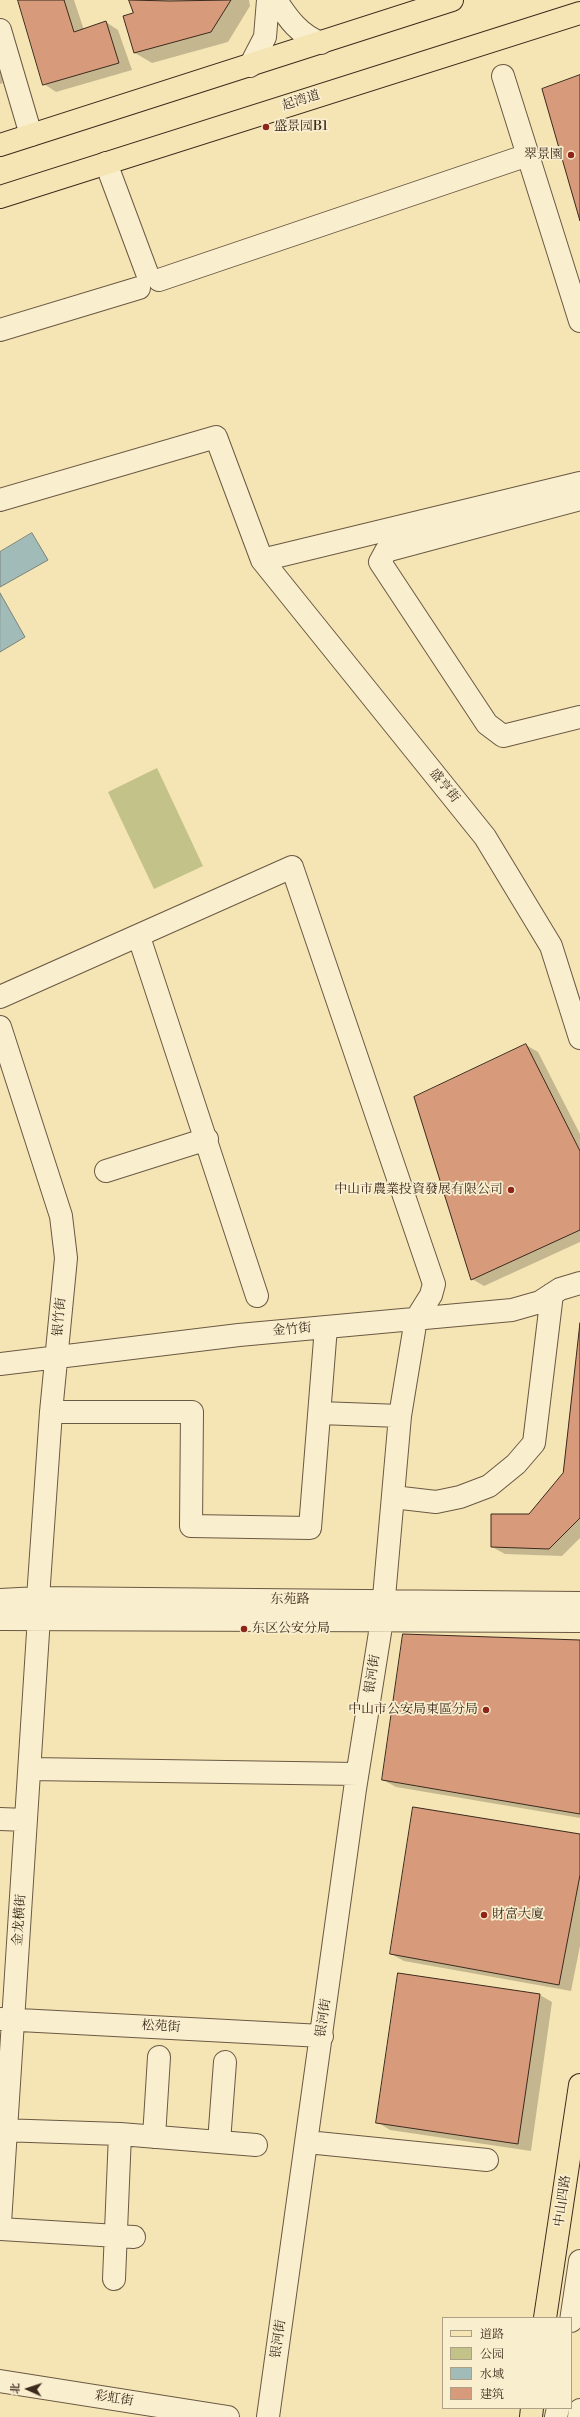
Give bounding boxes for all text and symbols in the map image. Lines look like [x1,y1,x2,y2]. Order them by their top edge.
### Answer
street label: 起湾道 [280,88,322,114]
place label: 盛景园B1 [274,119,328,135]
marker: 盛景园B1 [261,122,271,132]
place label: 翠景園 [524,147,563,163]
marker: 翠景園 [566,150,576,160]
street label: 盛亨街 [426,766,462,806]
place label: 中山市農業投資發展有限公司 [334,1182,503,1198]
marker: 中山市農業投資發展有限公司 [506,1185,516,1195]
street label: 银竹街 [51,1297,69,1337]
street label: 金竹街 [272,1321,312,1339]
street label: 东苑路 [271,1592,309,1608]
place label: 东区公安分局 [252,1621,330,1637]
marker: 东区公安分局 [239,1624,249,1634]
street label: 银河街 [362,1654,384,1694]
place label: 中山市公安局東區分局 [348,1702,478,1718]
marker: 中山市公安局東區分局 [481,1705,491,1715]
street label: 金龙横街 [10,1894,30,1946]
place label: 財富大廈 [492,1907,544,1923]
marker: 財富大廈 [479,1910,489,1920]
street label: 银河街 [314,1998,334,2038]
street label: 松苑街 [141,2018,181,2036]
street label: 中山四路 [552,2174,574,2228]
legend [442,2317,572,2409]
street label: 银河街 [269,2319,289,2359]
text: 道路 [480,2327,504,2342]
text: 公园 [480,2347,504,2362]
text: 水域 [480,2367,504,2382]
north arrow [8,2369,48,2409]
text: 北 [9,2383,23,2394]
text: 建筑 [480,2387,504,2402]
street label: 彩虹街 [94,2388,134,2410]

